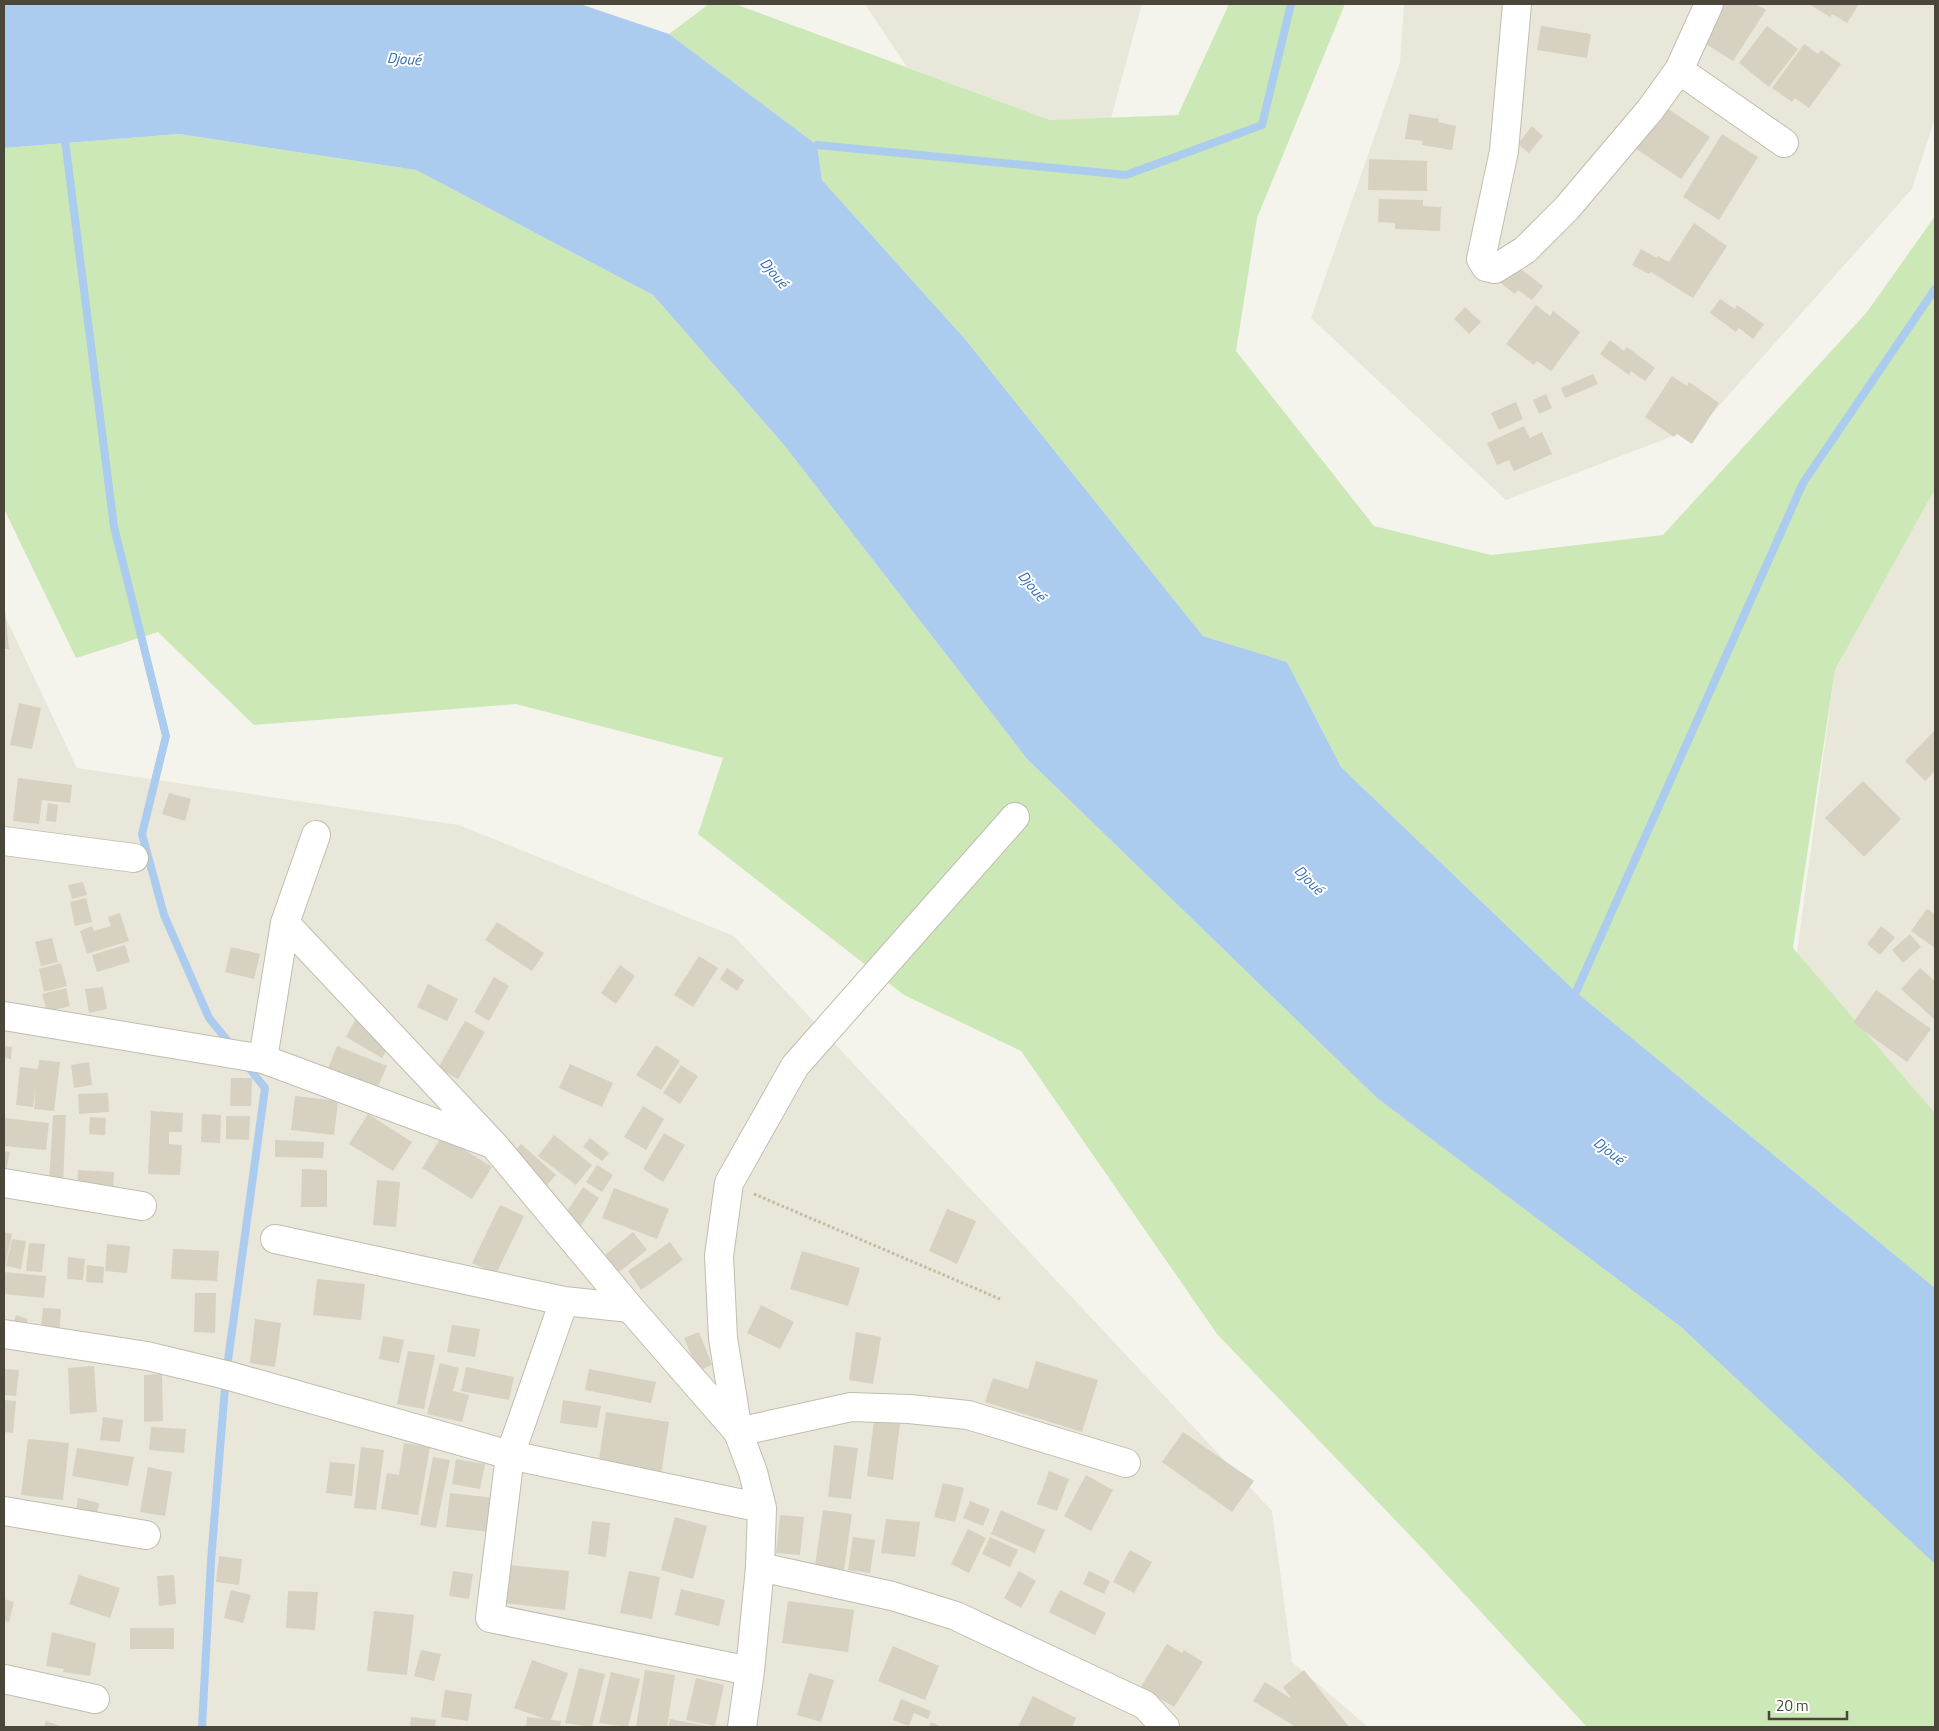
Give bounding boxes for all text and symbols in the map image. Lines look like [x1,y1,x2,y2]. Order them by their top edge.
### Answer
water label: Djoué [386,46,423,71]
water label: Djoué [755,252,795,294]
water label: Djoué [1013,565,1053,607]
water label: Djoué [1289,859,1330,901]
water label: Djoué [1589,1131,1631,1171]
scale bar [1769,1688,1846,1720]
text: 20 m [1776,1694,1809,1717]

